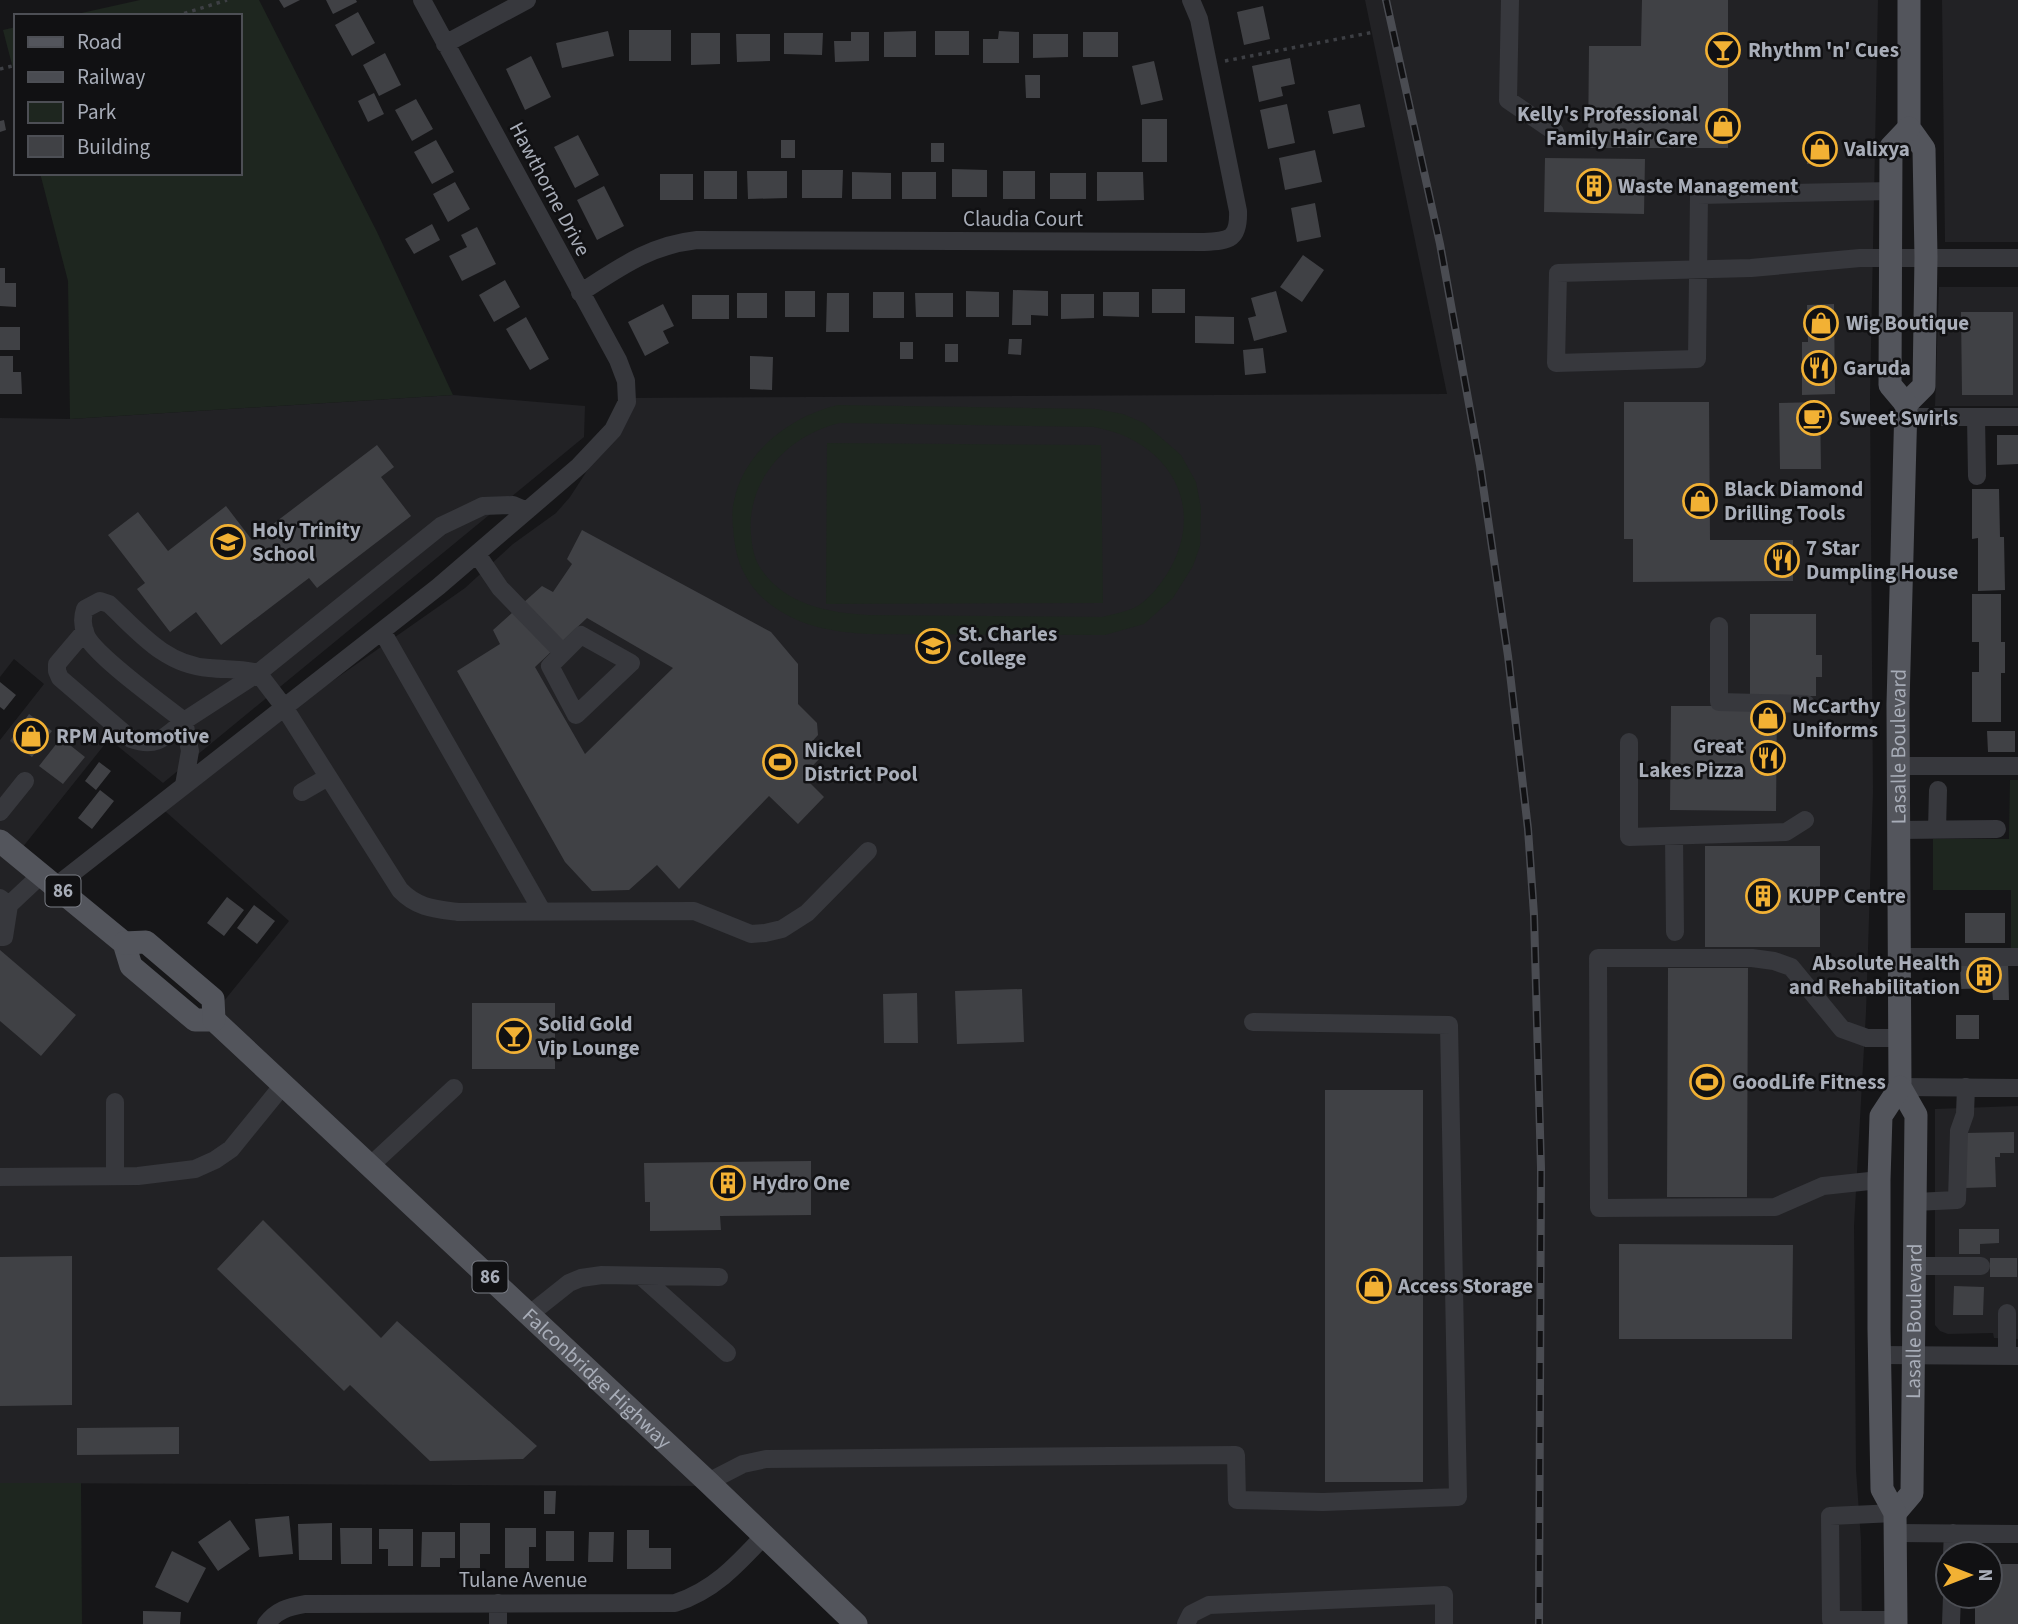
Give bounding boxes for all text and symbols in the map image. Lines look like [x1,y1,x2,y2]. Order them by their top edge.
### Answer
legend [14,14,242,175]
text: Road [77,27,122,57]
bar icon: Rhythm 'n' Cues [1704,31,1742,69]
place label: Rhythm 'n' Cues [1748,35,1899,65]
text: Railway [77,62,145,92]
text: Park [77,97,117,127]
place label: Kelly's Professional Family Hair Care [1517,99,1698,153]
shop icon: Kelly's Professional Family Hair Care [1704,107,1742,145]
street label: Hawthorne Drive [502,117,598,261]
shop icon: Valixya [1801,130,1839,168]
text: Building [77,132,151,162]
place label: Valixya [1843,134,1910,164]
building icon: Waste Management [1575,167,1613,205]
place label: Waste Management [1618,171,1798,201]
street label: Claudia Court [963,204,1083,234]
shop icon: Wig Boutique [1802,304,1840,342]
place label: Wig Boutique [1846,308,1969,338]
restaurant icon: Garuda [1800,349,1838,387]
place label: Garuda [1843,353,1911,383]
cafe icon: Sweet Swirls [1795,399,1833,437]
place label: Sweet Swirls [1839,403,1958,433]
place label: Black Diamond Drilling Tools [1724,474,1863,528]
shop icon: Black Diamond Drilling Tools [1681,482,1719,520]
place label: Holy Trinity School [252,515,361,569]
school or university icon: Holy Trinity School [209,523,247,561]
place label: 7 Star Dumpling House [1806,533,1959,587]
restaurant icon: 7 Star Dumpling House [1763,541,1801,579]
place label: St. Charles College [958,619,1057,673]
school or university icon: St. Charles College [914,627,952,665]
street label: Lasalle Boulevard [1883,668,1914,824]
place label: McCarthy Uniforms [1792,691,1881,745]
shop icon: McCarthy Uniforms [1749,699,1787,737]
shop icon: RPM Automotive [12,717,50,755]
place label: RPM Automotive [56,721,210,751]
place label: Great Lakes Pizza [1638,731,1744,785]
place label: Nickel District Pool [804,735,917,789]
restaurant icon: Great Lakes Pizza [1749,739,1787,777]
sports icon: Nickel District Pool [761,743,799,781]
road number: 86 [46,876,80,906]
building icon: KUPP Centre [1744,877,1782,915]
place label: KUPP Centre [1788,881,1906,911]
place label: Absolute Health and Rehabilitation [1789,948,1960,1002]
building icon: Absolute Health and Rehabilitation [1965,956,2003,994]
place label: Solid Gold Vip Lounge [537,1009,640,1063]
bar icon: Solid Gold Vip Lounge [495,1017,533,1055]
sports icon: GoodLife Fitness [1688,1063,1726,1101]
place label: GoodLife Fitness [1732,1067,1886,1097]
building icon: Hydro One [709,1164,747,1202]
place label: Hydro One [752,1168,850,1198]
street label: Lasalle Boulevard [1898,1243,1930,1399]
road number: 86 [472,1261,508,1292]
shop icon: Access Storage [1355,1267,1393,1305]
place label: Access Storage [1397,1271,1533,1301]
street label: Falconbridge Highway [516,1301,679,1456]
north arrow [1934,1540,2004,1610]
street label: Tulane Avenue [459,1565,587,1595]
text: N [1971,1569,1998,1581]

